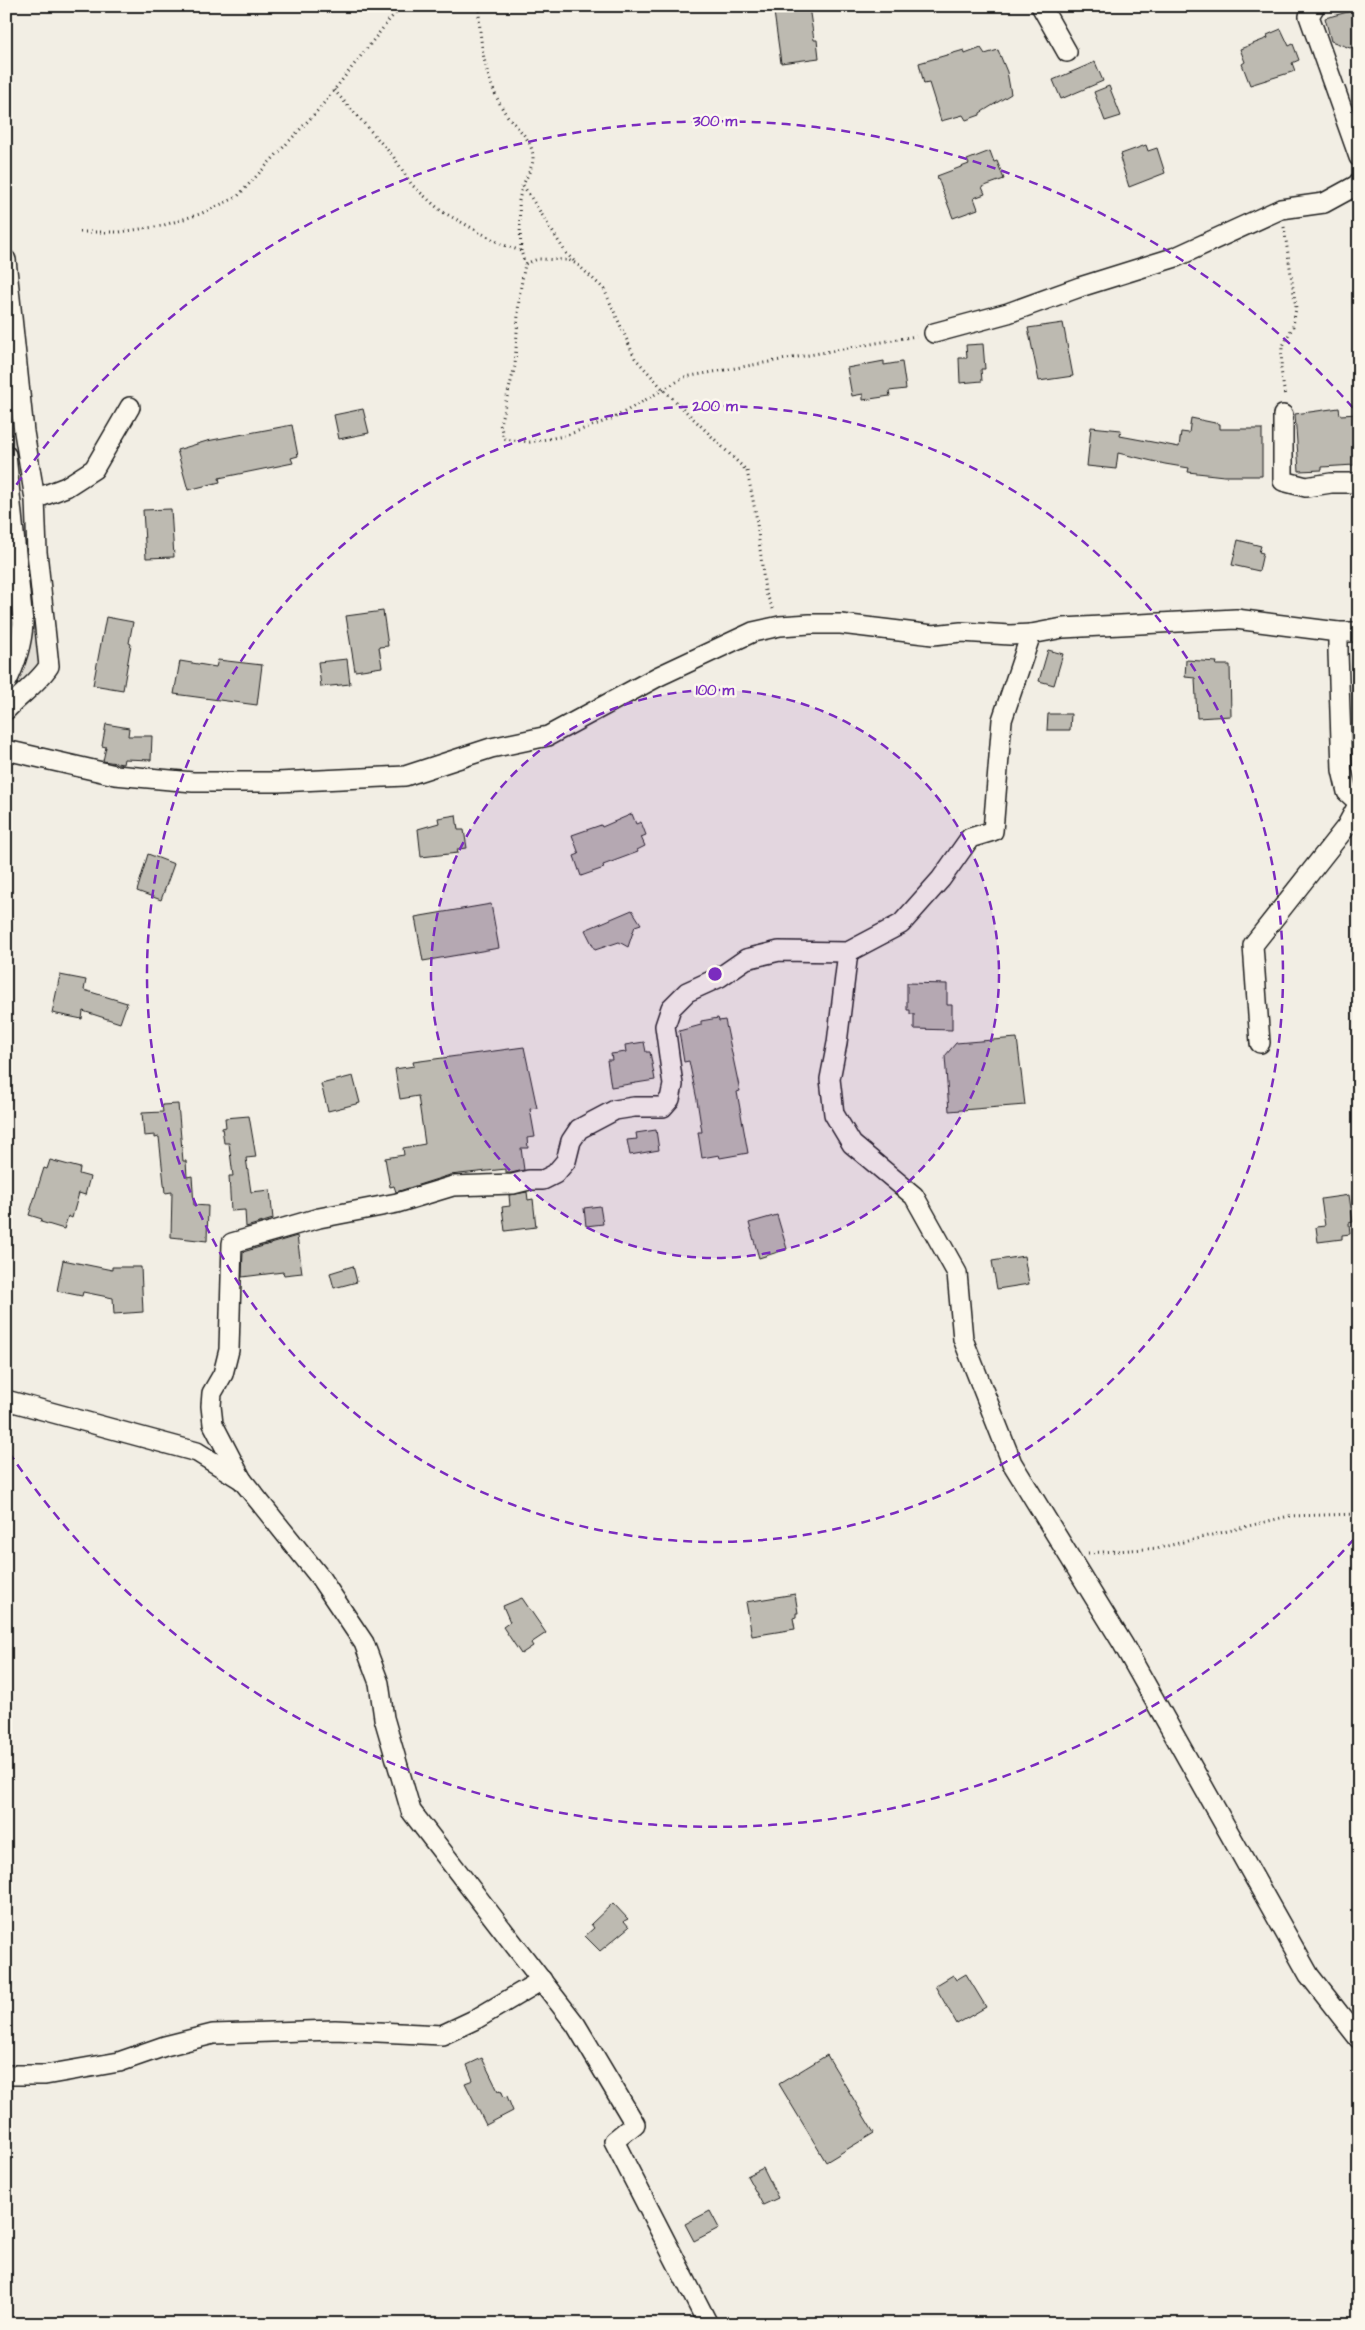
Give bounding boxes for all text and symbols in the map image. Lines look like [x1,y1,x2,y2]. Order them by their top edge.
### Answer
text: 300 m [692,111,737,132]
text: 200 m [691,396,738,417]
text: 100 m [696,680,735,701]
centre of rings [706,965,724,983]

